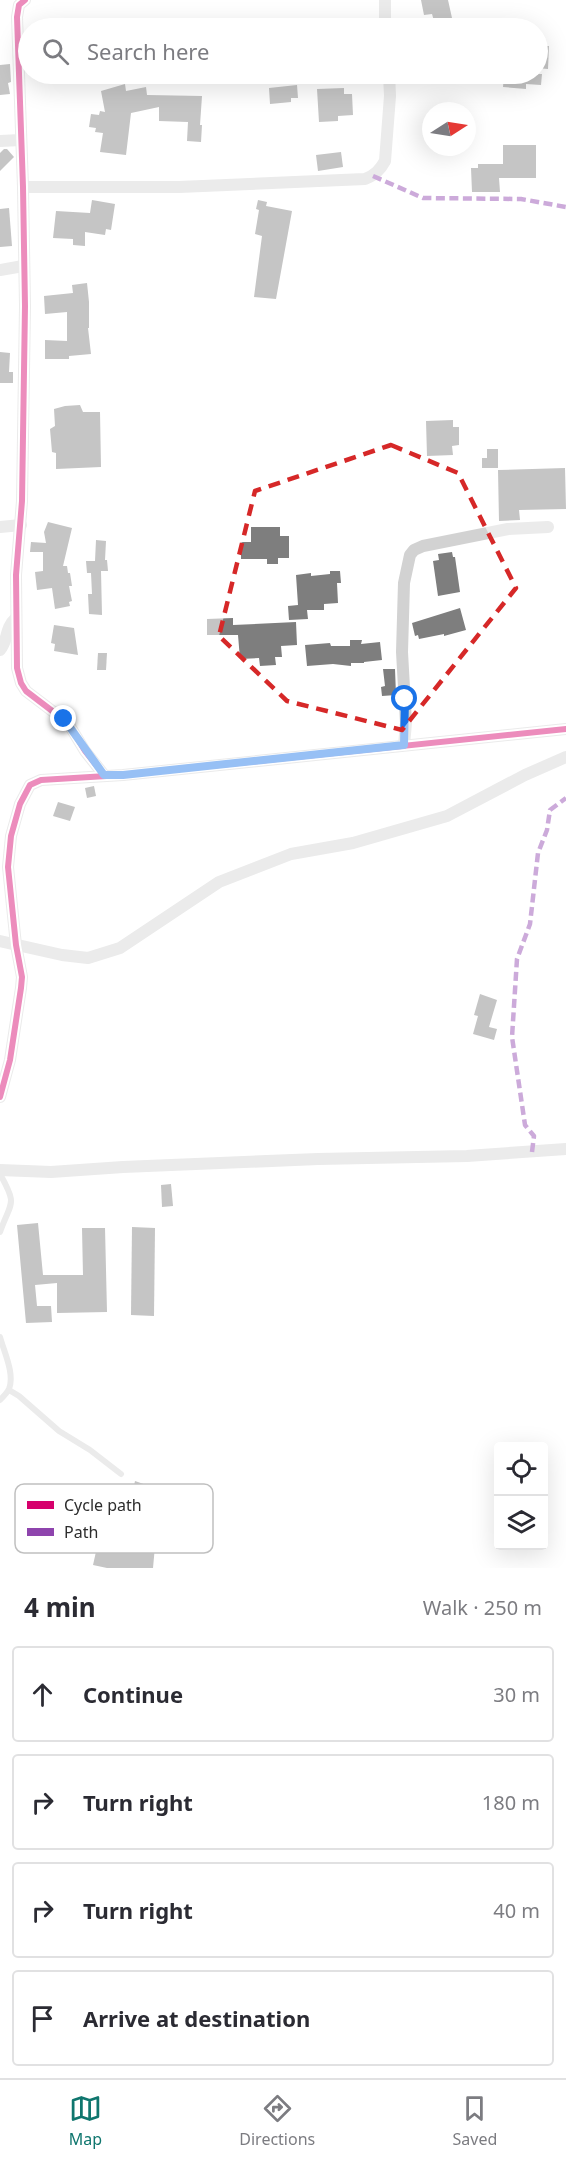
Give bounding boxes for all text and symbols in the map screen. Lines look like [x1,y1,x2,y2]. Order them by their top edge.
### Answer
search box [18,18,548,84]
icon: search [39,35,72,68]
text: Search here [87,36,209,66]
north arrow [422,102,476,156]
route start [391,685,417,711]
route end [50,705,76,731]
map controls [494,1442,548,1550]
button: locate [494,1442,548,1496]
legend [15,1484,213,1553]
text: Cycle path [64,1494,142,1516]
button: layers [494,1496,548,1550]
text: Path [64,1521,98,1543]
text: 4 min [24,1589,96,1625]
text: Walk · 250 m [423,1594,542,1621]
icon: ahead [26,1678,59,1711]
text: Continue [83,1679,183,1709]
text: 30 m [493,1681,540,1708]
icon: right [26,1786,59,1819]
text: Turn right [83,1787,193,1817]
text: 180 m [482,1789,540,1816]
icon: right [26,1894,59,1927]
text: Turn right [83,1895,193,1925]
text: 40 m [493,1897,540,1924]
icon: arrive [26,2002,59,2035]
text: Arrive at destination [83,2003,310,2033]
tab: Map [69,2092,102,2150]
tab: Directions [239,2092,315,2150]
tab: Saved [453,2092,497,2150]

